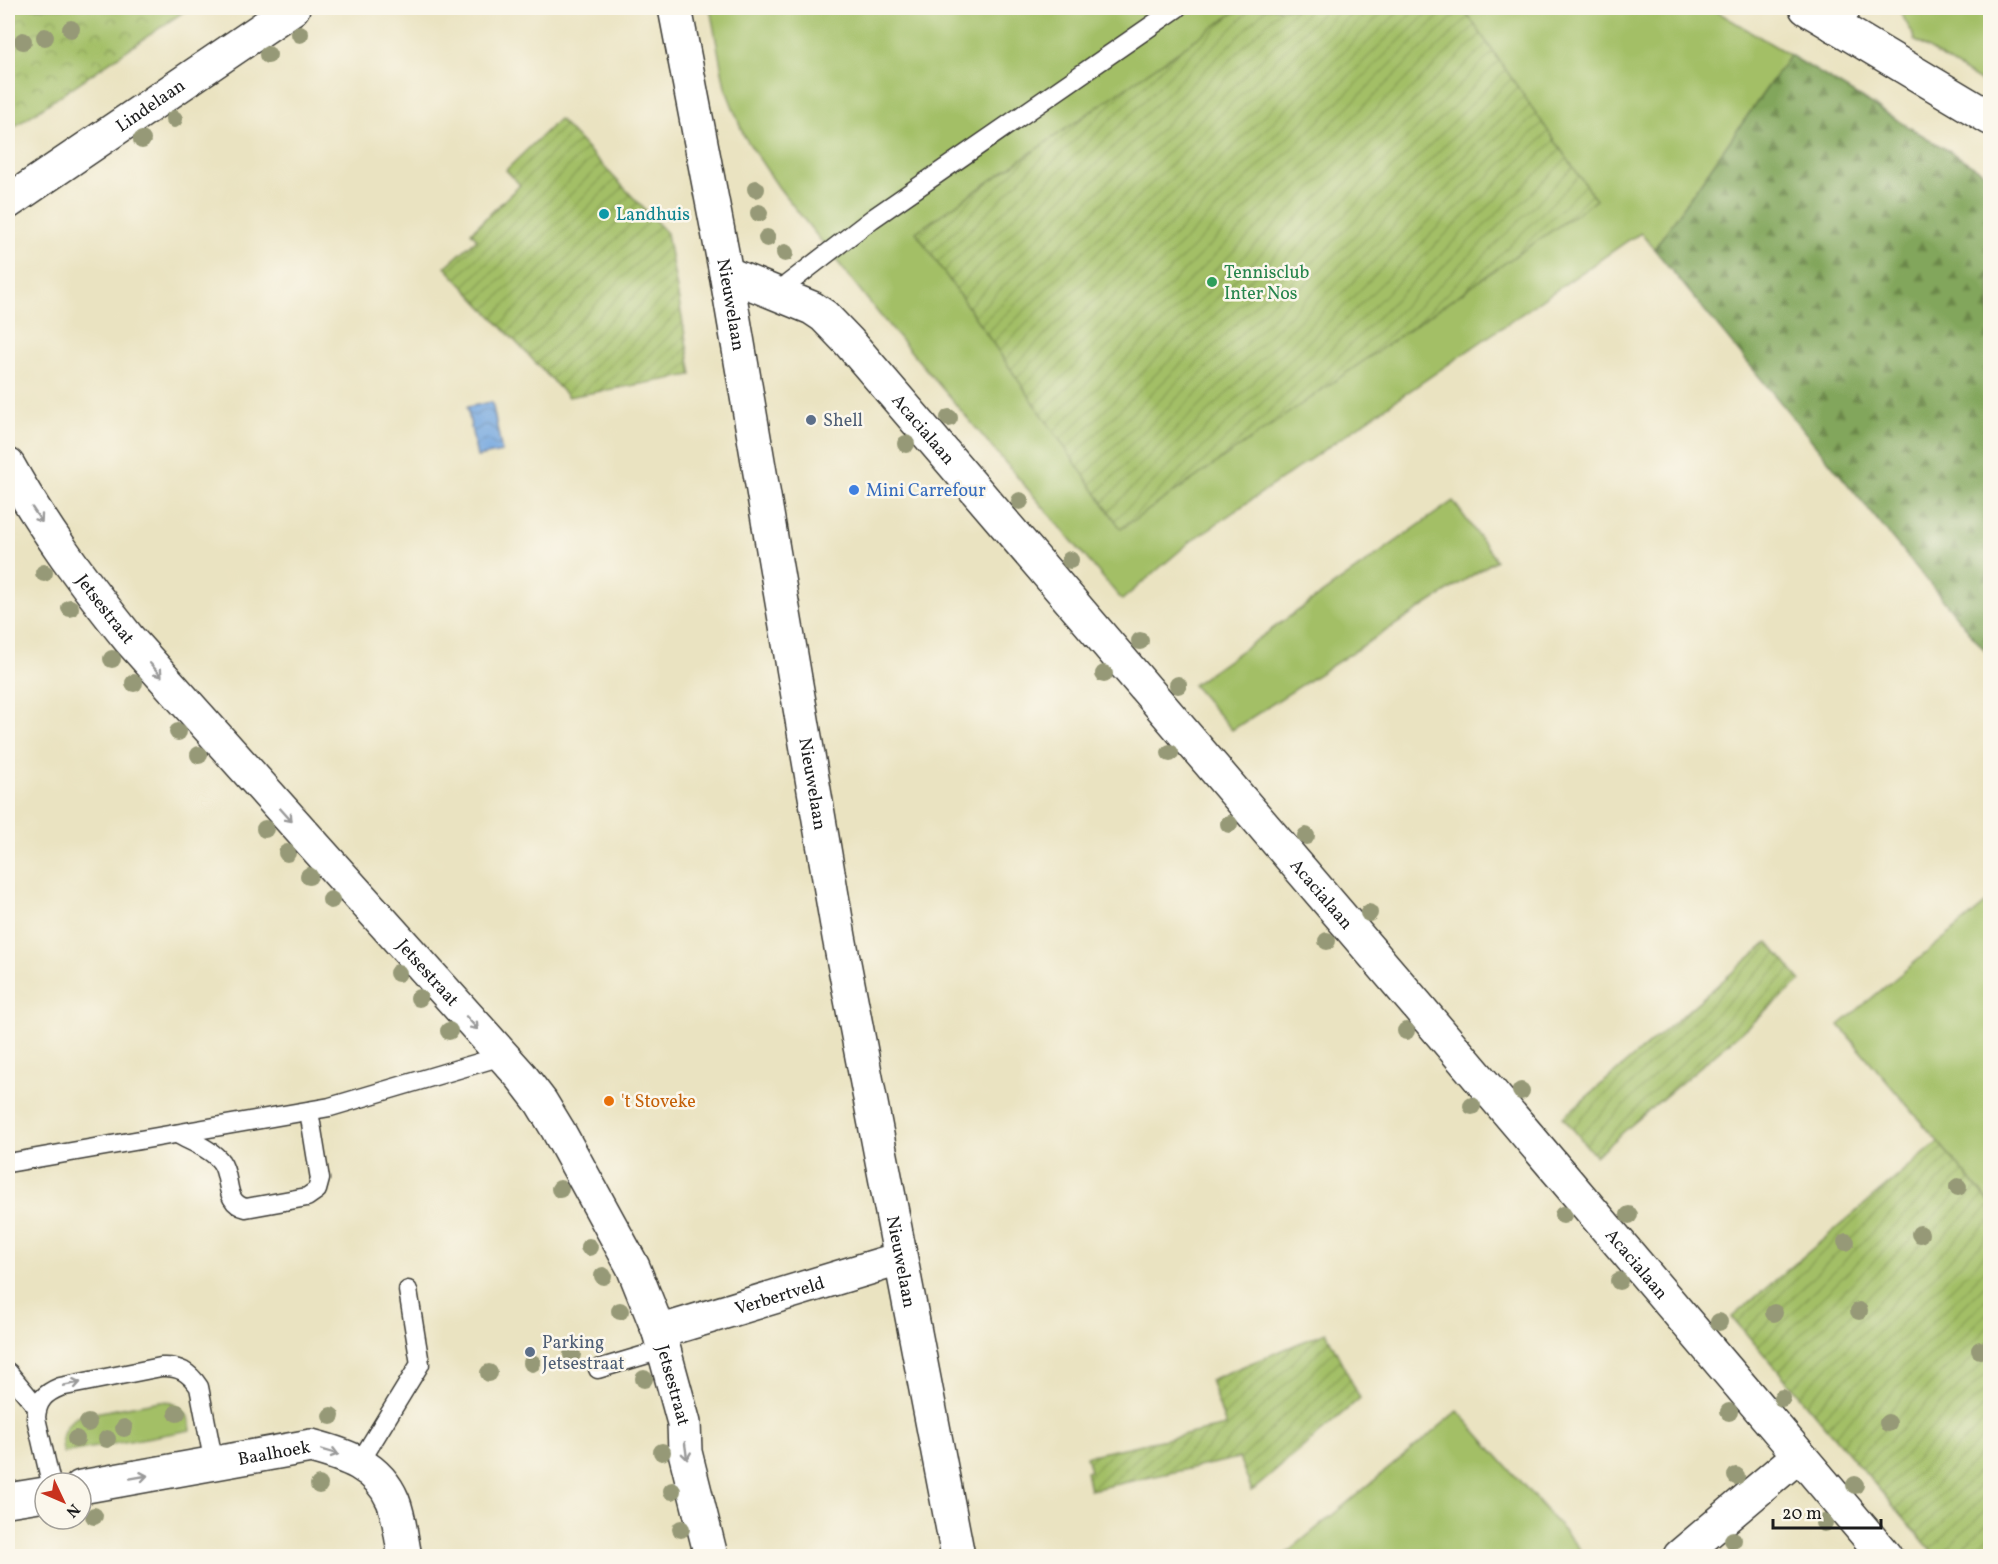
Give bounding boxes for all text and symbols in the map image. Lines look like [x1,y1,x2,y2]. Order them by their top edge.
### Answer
street label: Lindelaan [111,74,191,139]
place label: Landhuis [616,203,690,228]
marker: Landhuis [597,207,611,221]
street label: Nieuwelaan [710,257,750,353]
place label: Tennisclub Inter Nos [1224,261,1310,307]
marker: Tennisclub Inter Nos [1205,275,1219,289]
street label: Acacialaan [885,389,960,471]
place label: Shell [823,409,863,434]
marker: Shell [804,413,818,427]
place label: Mini Carrefour [866,479,986,504]
marker: Mini Carrefour [847,483,861,497]
one-way arrow [31,507,43,523]
street label: Jetsestraat [69,570,140,650]
one-way arrow [149,662,163,677]
street label: Nieuwelaan [791,736,832,832]
one-way arrow [279,807,293,822]
street label: Acacialaan [1283,854,1358,936]
street label: Jetsestraat [390,934,464,1012]
one-way arrow [465,1015,479,1030]
place label: 't Stoveke [621,1090,696,1115]
marker: 't Stoveke [602,1094,616,1108]
street label: Nieuwelaan [879,1214,921,1310]
street label: Acacialaan [1598,1224,1673,1306]
street label: Verbertveld [732,1271,828,1322]
place label: Parking Jetsestraat [542,1331,625,1377]
street label: Jetsestraat [649,1342,695,1429]
marker: Parking Jetsestraat [523,1345,537,1359]
one-way arrow [61,1378,81,1389]
street label: Baalhoek [236,1435,313,1473]
one-way arrow [681,1440,692,1460]
one-way arrow [320,1446,339,1458]
north arrow [33,1471,93,1531]
one-way arrow [128,1471,148,1482]
scale bar [1773,1492,1881,1530]
text: N [60,1498,84,1522]
text: 20 m [1782,1502,1822,1527]

